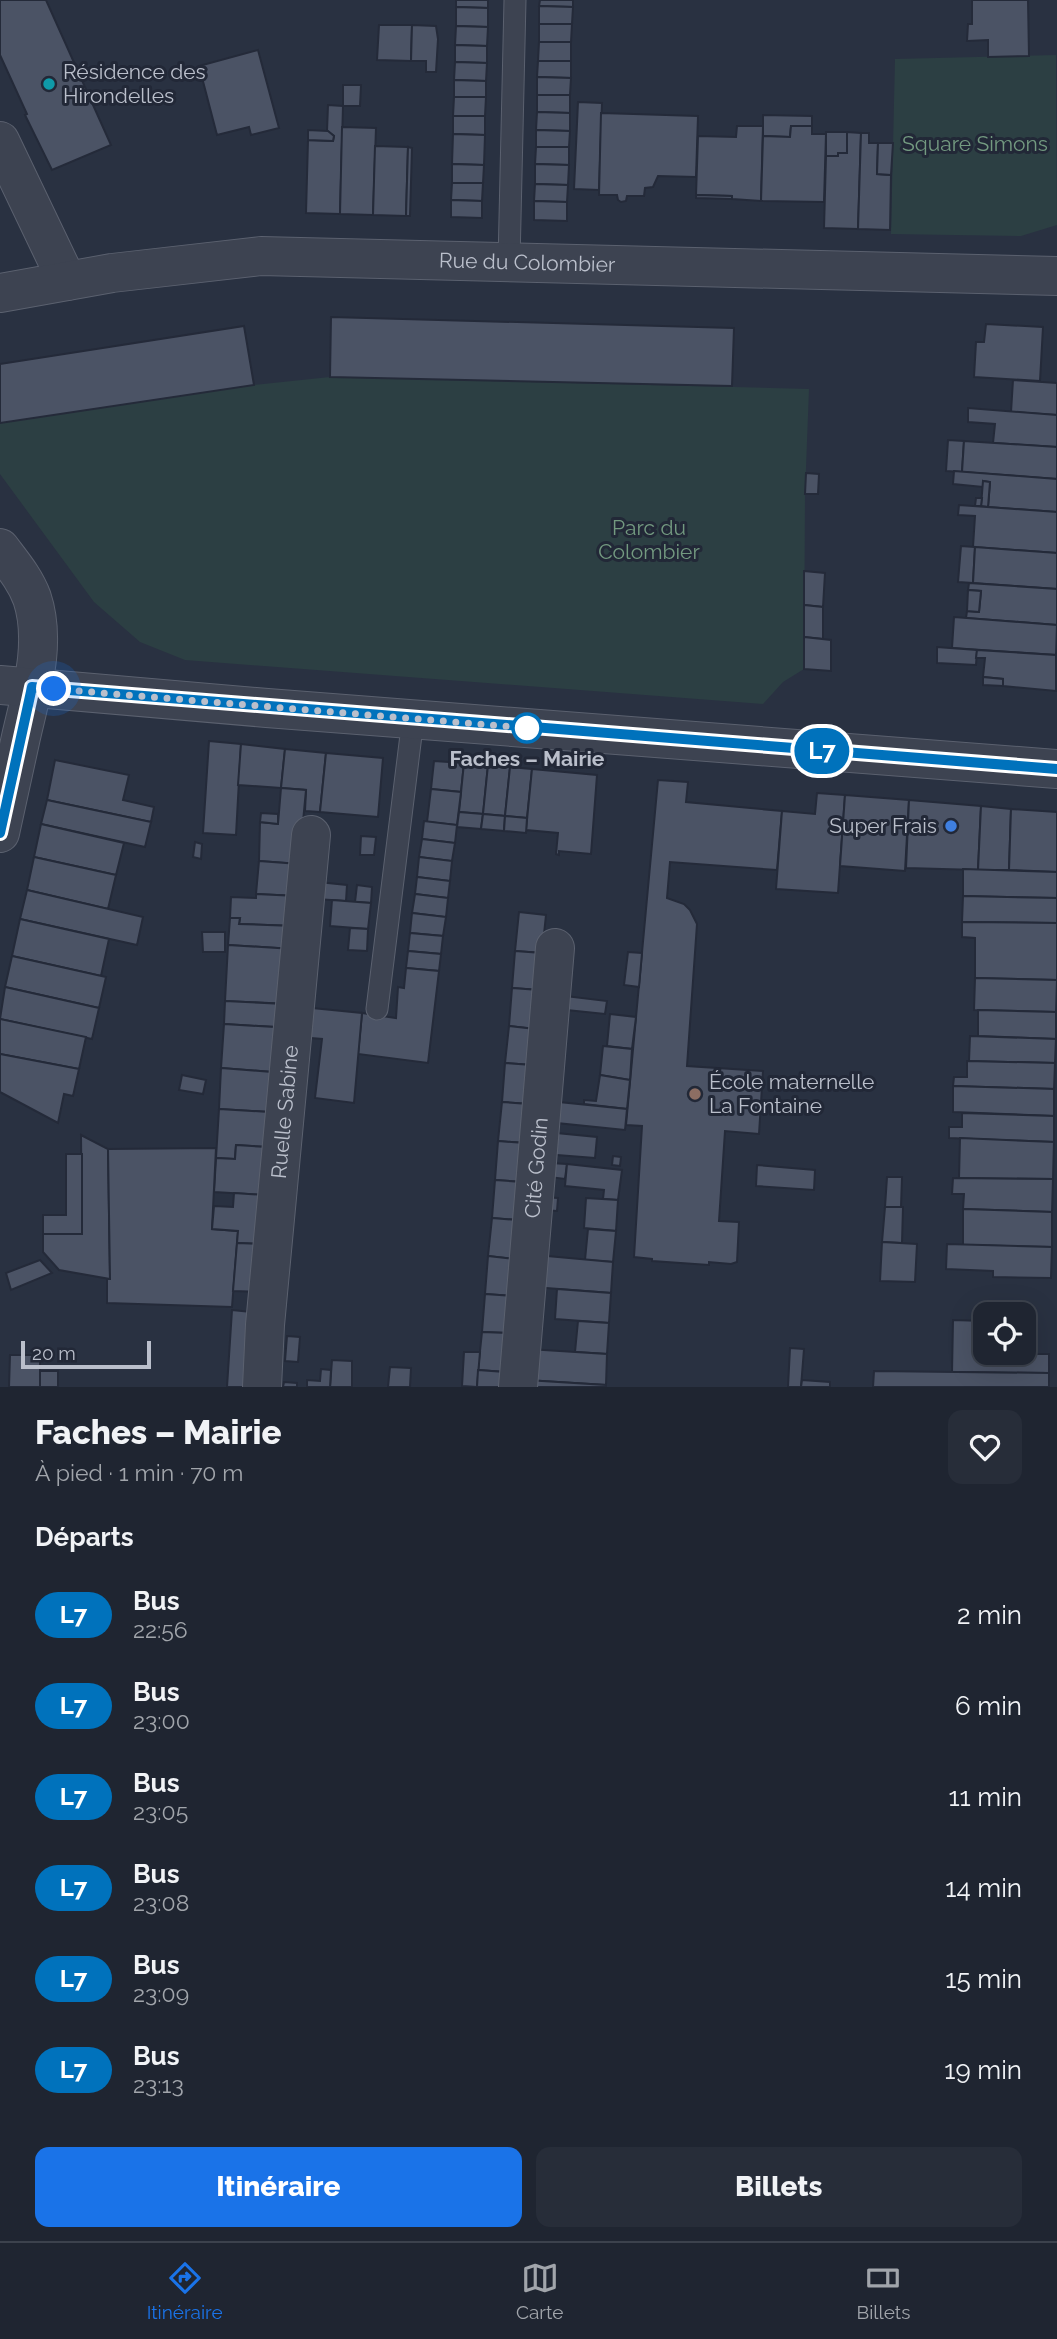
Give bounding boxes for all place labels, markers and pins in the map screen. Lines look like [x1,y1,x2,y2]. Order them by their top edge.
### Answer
place label: Résidence des Hirondelles [63,59,206,108]
marker: Résidence des Hirondelles [41,76,57,92]
marker: Faches – Mairie [512,713,542,743]
place label: Faches – Mairie [450,746,605,771]
place label: Super Frais [829,813,937,838]
marker: Super Frais [943,818,959,834]
place label: École maternelle La Fontaine [709,1069,874,1118]
marker: École maternelle La Fontaine [687,1086,703,1102]

